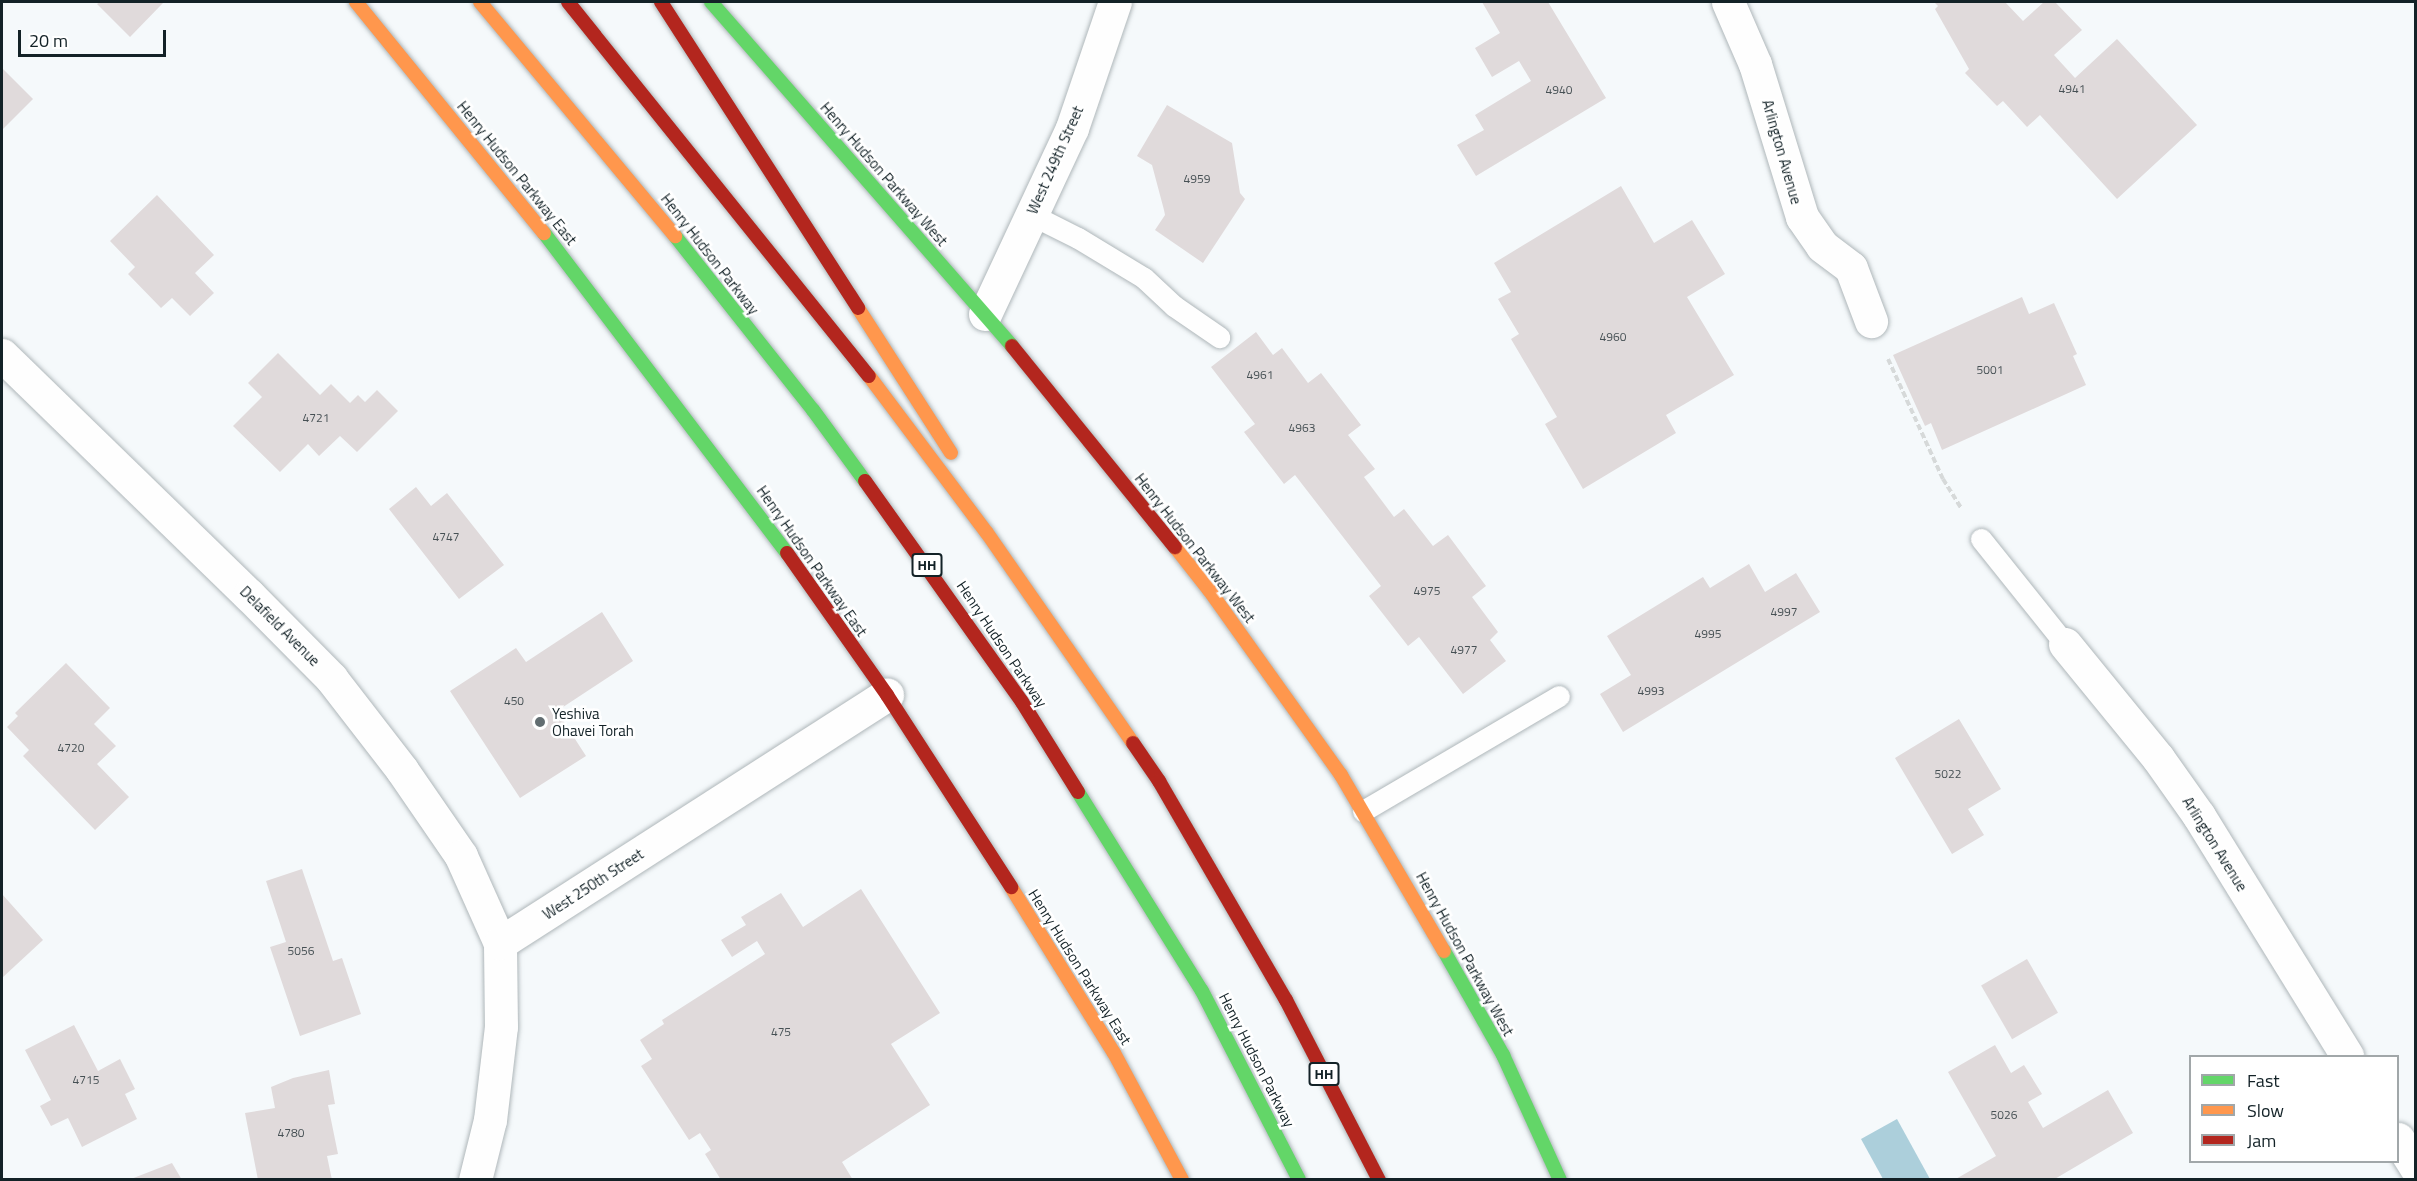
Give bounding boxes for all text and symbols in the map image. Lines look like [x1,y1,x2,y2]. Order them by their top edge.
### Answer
scale bar [21,18,170,56]
text: 20 m [29,27,68,54]
house number: 4941 [2059,82,2085,96]
house number: 4940 [1546,83,1572,97]
street label: Henry Hudson Parkway East [453,97,581,249]
street label: Henry Hudson Parkway West [817,98,951,250]
street label: Arlington Avenue [1758,98,1806,206]
street label: West 249th Street [1023,103,1087,217]
house number: 4959 [1184,172,1210,186]
street label: Henry Hudson Parkway [657,190,763,318]
house number: 4960 [1600,330,1626,344]
house number: 5001 [1977,363,2003,377]
house number: 4961 [1247,368,1273,382]
house number: 4721 [303,411,329,425]
house number: 4963 [1289,421,1315,435]
street label: Henry Hudson Parkway West [1131,470,1259,626]
street label: Henry Hudson Parkway East [753,482,871,640]
house number: 4747 [433,530,459,544]
road number: HH [910,554,944,576]
street label: Henry Hudson Parkway [953,577,1051,711]
street label: Delafield Avenue [236,582,324,670]
house number: 4975 [1414,584,1440,598]
house number: 4997 [1771,605,1797,619]
house number: 4995 [1695,627,1721,641]
house number: 4977 [1451,643,1477,657]
house number: 4993 [1638,684,1664,698]
house number: 450 [504,694,524,708]
place label: Yeshiva Ohavei Torah [552,704,634,739]
marker: Yeshiva Ohavei Torah [533,715,547,729]
house number: 4720 [58,741,84,755]
house number: 5022 [1935,767,1961,781]
street label: Arlington Avenue [2179,793,2251,895]
street label: West 250th Street [539,845,647,923]
street label: Henry Hudson Parkway West [1412,869,1518,1039]
street label: Henry Hudson Parkway East [1025,886,1135,1048]
house number: 5056 [288,944,314,958]
street label: Henry Hudson Parkway [1215,990,1299,1130]
house number: 475 [771,1025,791,1039]
legend [2189,1055,2399,1163]
road number: HH [1308,1063,1340,1085]
text: Fast [2247,1067,2280,1094]
house number: 4715 [73,1073,99,1087]
text: Slow [2247,1097,2284,1124]
house number: 5026 [1991,1108,2017,1122]
house number: 4780 [278,1126,304,1140]
text: Jam [2247,1127,2276,1154]

